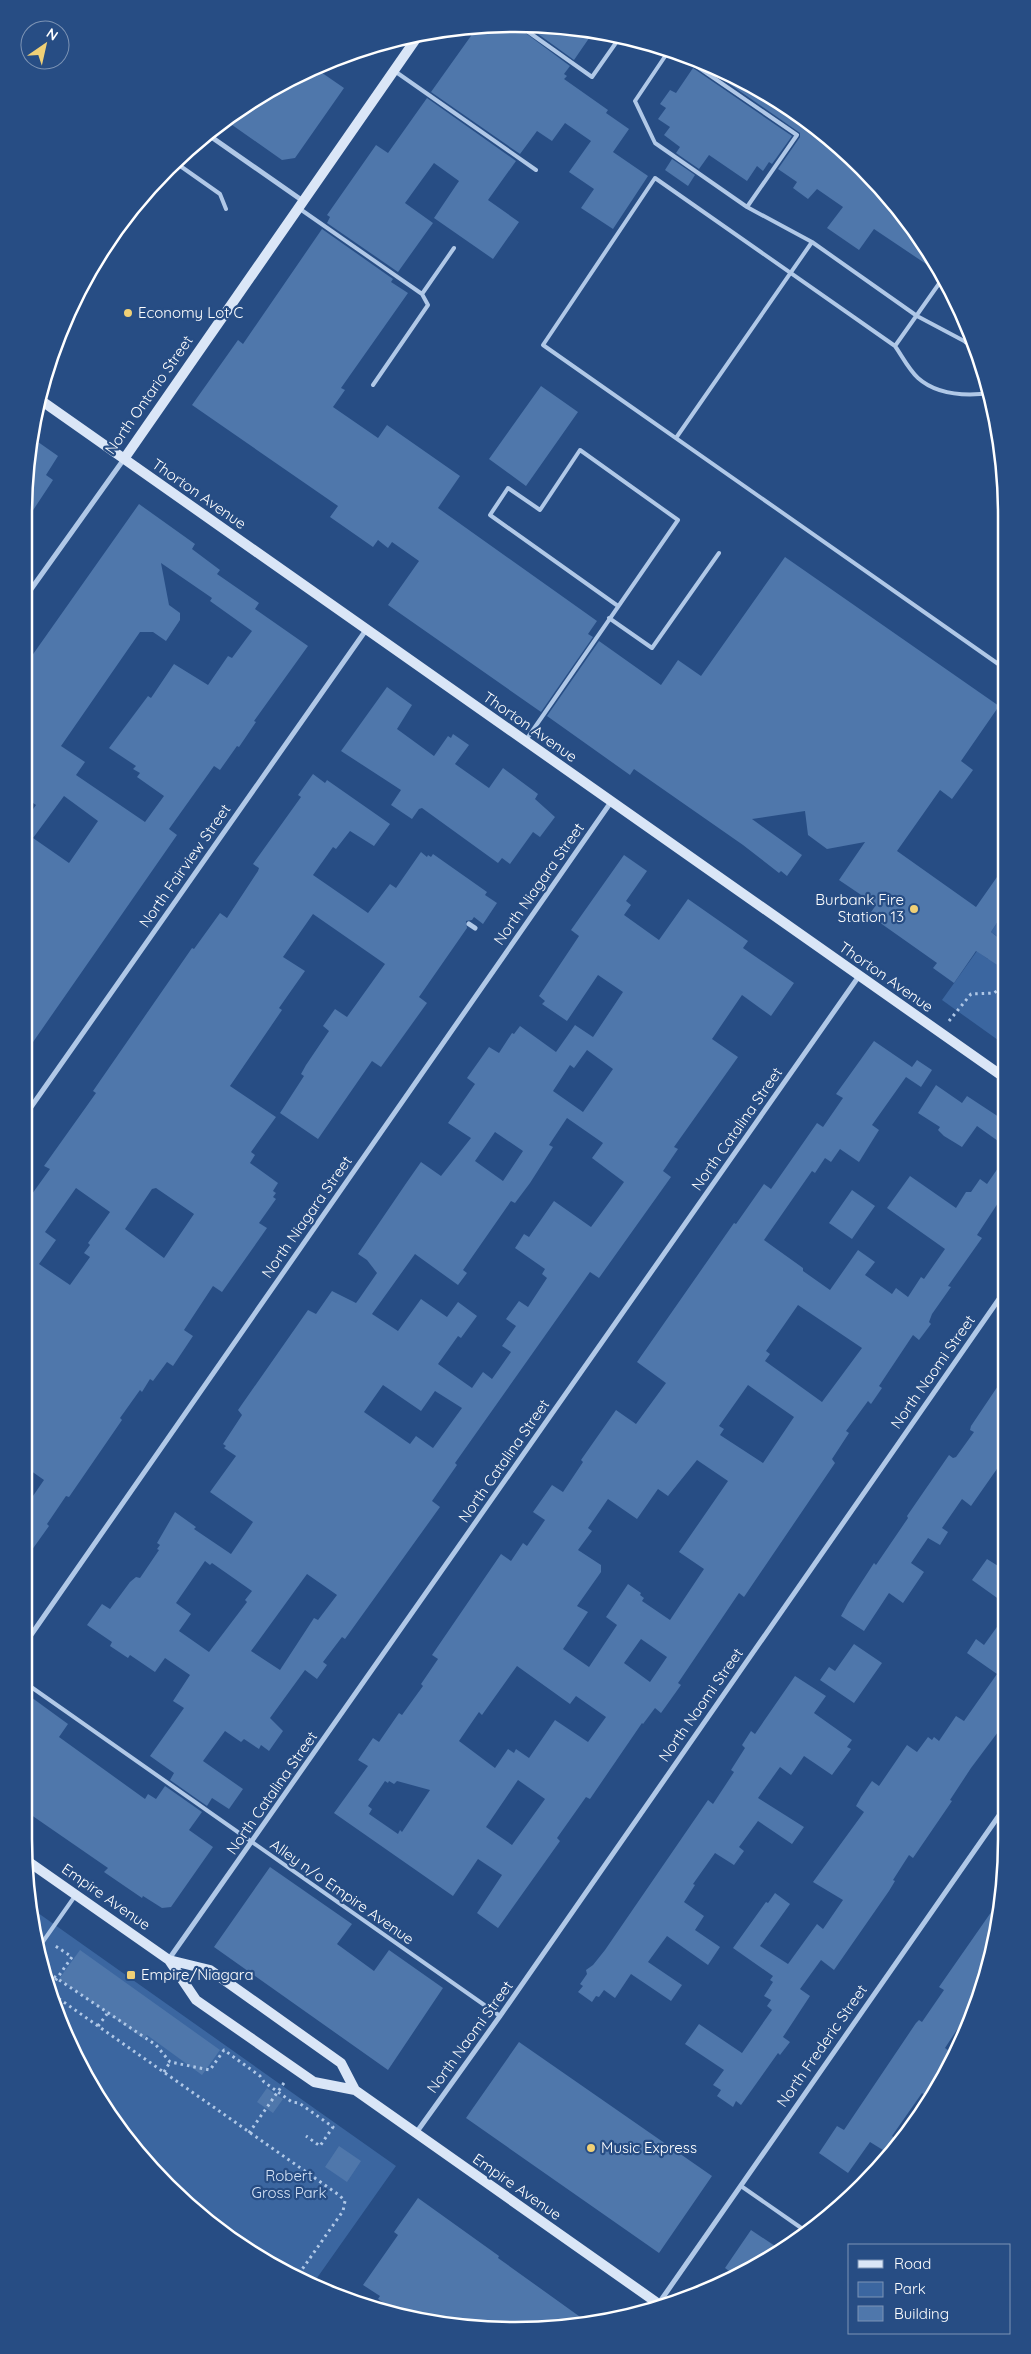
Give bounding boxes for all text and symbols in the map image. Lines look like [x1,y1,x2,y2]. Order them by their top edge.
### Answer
north arrow [20,20,70,70]
text: N [43,24,62,45]
place label: Economy Lot C [138,303,243,322]
marker: Economy Lot C [122,307,134,319]
street label: North Ontario Street [100,332,197,458]
street label: Thorton Avenue [149,454,250,533]
street label: Thorton Avenue [480,687,581,766]
street label: North Fairview Street [135,800,234,931]
street label: North Niagara Street [489,819,588,948]
place label: Burbank Fire Station 13 [815,890,904,926]
marker: Burbank Fire Station 13 [908,903,920,915]
street label: Thorton Avenue [836,937,937,1016]
street label: North Catalina Street [687,1063,786,1194]
street label: North Niagara Street [257,1152,356,1281]
street label: North Naomi Street [886,1311,979,1432]
street label: North Catalina Street [454,1395,553,1526]
street label: North Naomi Street [654,1644,747,1765]
street label: North Catalina Street [222,1727,321,1858]
street label: Alley n/o Empire Avenue [267,1835,418,1948]
street label: Empire Avenue [58,1859,154,1934]
place label: Empire/Niagara [141,1965,254,1984]
marker: Empire/Niagara [125,1969,137,1981]
street label: North Naomi Street [422,1977,517,2097]
street label: North Frederic Street [772,1981,871,2111]
place label: Music Express [601,2138,697,2157]
marker: Music Express [585,2142,597,2154]
street label: Empire Avenue [469,2149,565,2224]
park label: Robert Gross Park [252,2166,326,2202]
legend [848,2244,1011,2334]
text: Road [894,2254,931,2273]
text: Park [894,2279,926,2298]
text: Building [894,2304,949,2323]

